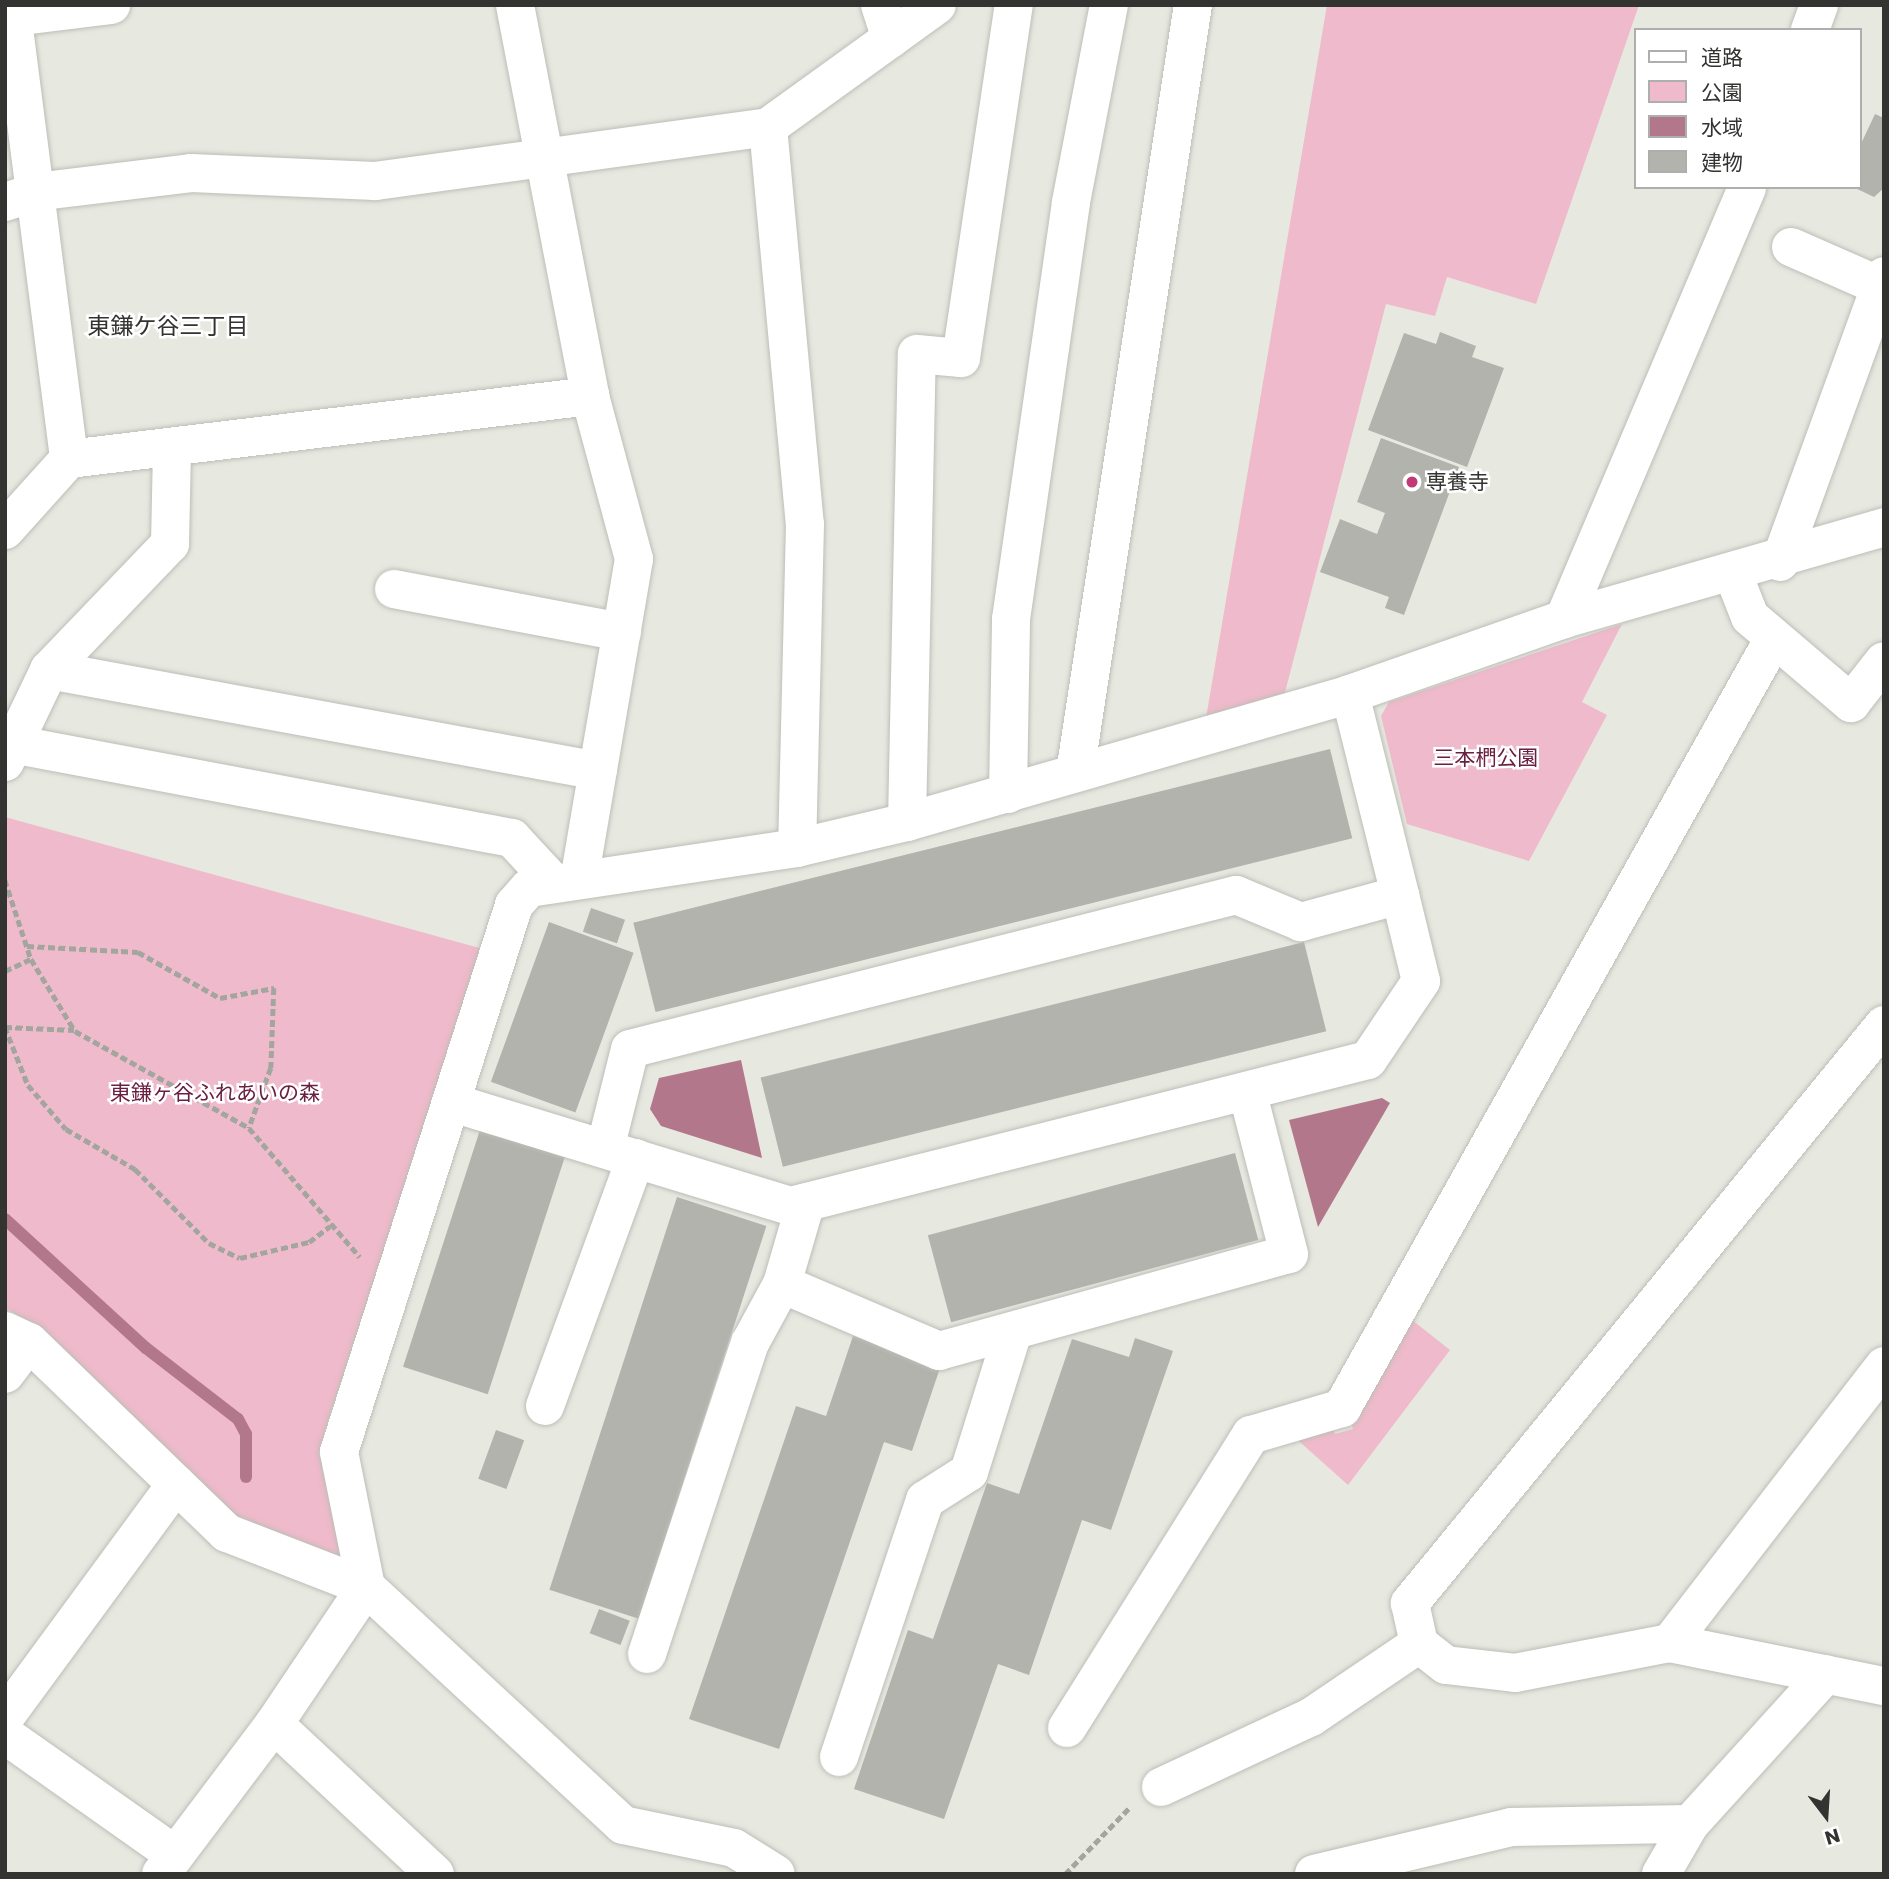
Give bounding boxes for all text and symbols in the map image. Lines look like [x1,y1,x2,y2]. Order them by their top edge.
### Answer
legend [1633,28,1861,189]
text: 道路 [1701,43,1743,72]
text: 公園 [1701,78,1743,107]
text: 水域 [1701,113,1743,142]
text: 建物 [1701,148,1743,177]
district label: 東鎌ケ谷三丁目 [88,312,248,340]
place label: 専養寺 [1426,469,1489,495]
marker: 専養寺 [1404,474,1420,490]
park label: 三本椚公園 [1434,745,1538,771]
park label: 東鎌ヶ谷ふれあいの森 [110,1080,320,1106]
north arrow [1791,1781,1861,1851]
text: N [1822,1822,1843,1852]

